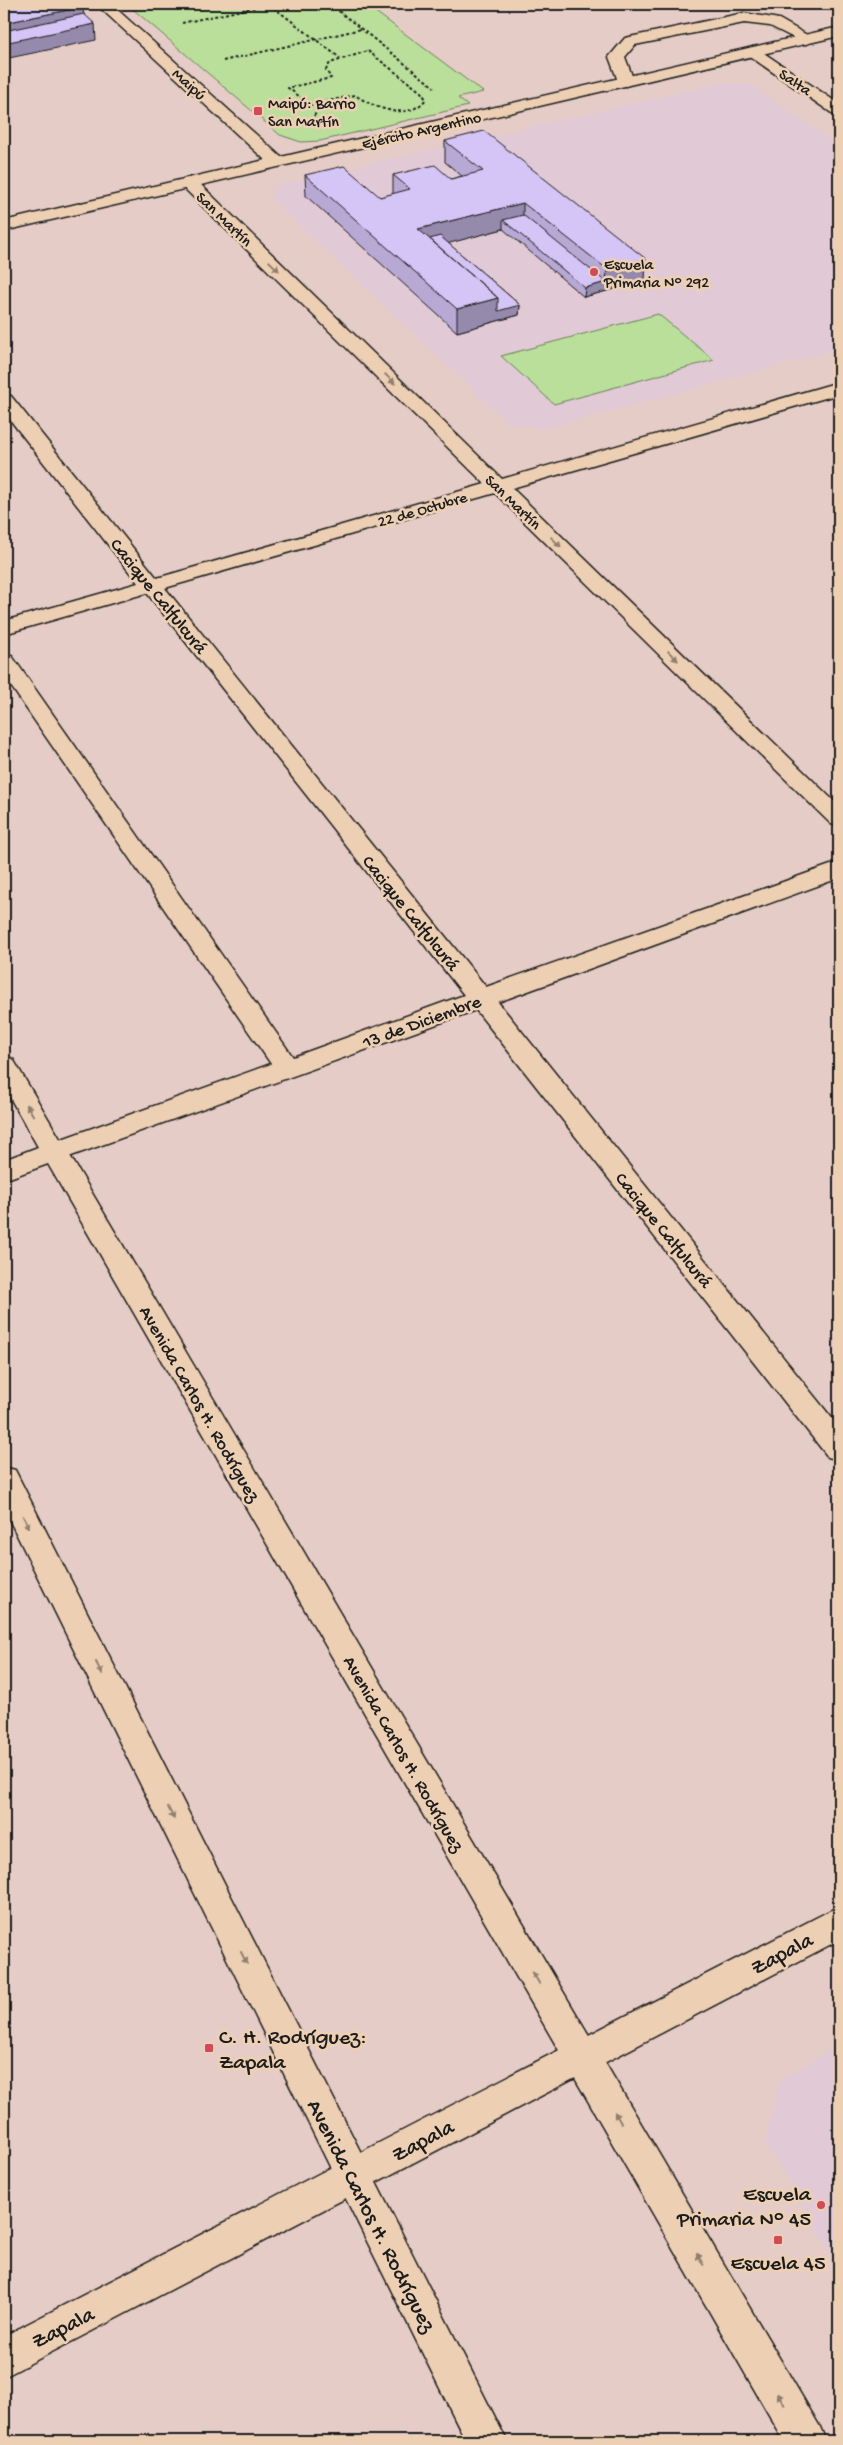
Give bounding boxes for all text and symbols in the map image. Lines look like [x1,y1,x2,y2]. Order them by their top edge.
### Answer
street label: Maipú [167,66,209,106]
street label: Salta [774,66,815,102]
place label: Maipú: Barrio San Martín [268,96,356,133]
marker: Maipú: Barrio San Martín [252,105,264,117]
street label: Ejército Argentino [360,109,483,155]
street label: San Martín [190,189,255,252]
place label: Escuela Primaria N° 292 [603,257,709,294]
one-way arrow [268,260,280,272]
marker: Escuela Primaria N° 292 [588,266,600,278]
one-way arrow [384,373,396,385]
street label: San Martín [479,472,544,535]
street label: 22 de Octubre [376,489,471,533]
street label: Cacique Calfulcurá [103,535,212,661]
one-way arrow [550,536,562,548]
one-way arrow [666,650,678,662]
street label: Cacique Calfulcurá [355,852,464,978]
street label: 13 de Diciembre [359,991,485,1056]
one-way arrow [25,1103,34,1116]
street label: Cacique Calfulcurá [608,1169,717,1295]
street label: Avenida Carlos H. Rodríguez [132,1303,264,1508]
one-way arrow [22,1515,30,1530]
street label: Avenida Carlos H. Rodríguez [336,1653,468,1858]
one-way arrow [94,1660,103,1675]
one-way arrow [168,1806,176,1820]
street label: Zapala [747,1928,819,1983]
one-way arrow [240,1951,248,1965]
one-way arrow [532,1971,541,1984]
place label: C. H. Rodríguez: Zapala [219,2026,367,2077]
marker: C. H. Rodríguez: Zapala [203,2042,215,2054]
street label: Avenida Carlos H. Rodríguez [299,2096,440,2339]
one-way arrow [614,2111,622,2126]
street label: Zapala [388,2115,460,2170]
place label: Escuela Primaria N° 45 [676,2183,812,2234]
marker: Escuela Primaria N° 45 [815,2199,827,2211]
marker: Escuela 45 [772,2234,784,2246]
one-way arrow [695,2252,704,2265]
place label: Escuela 45 [730,2252,826,2278]
street label: Zapala [28,2303,100,2356]
one-way arrow [777,2393,786,2406]

